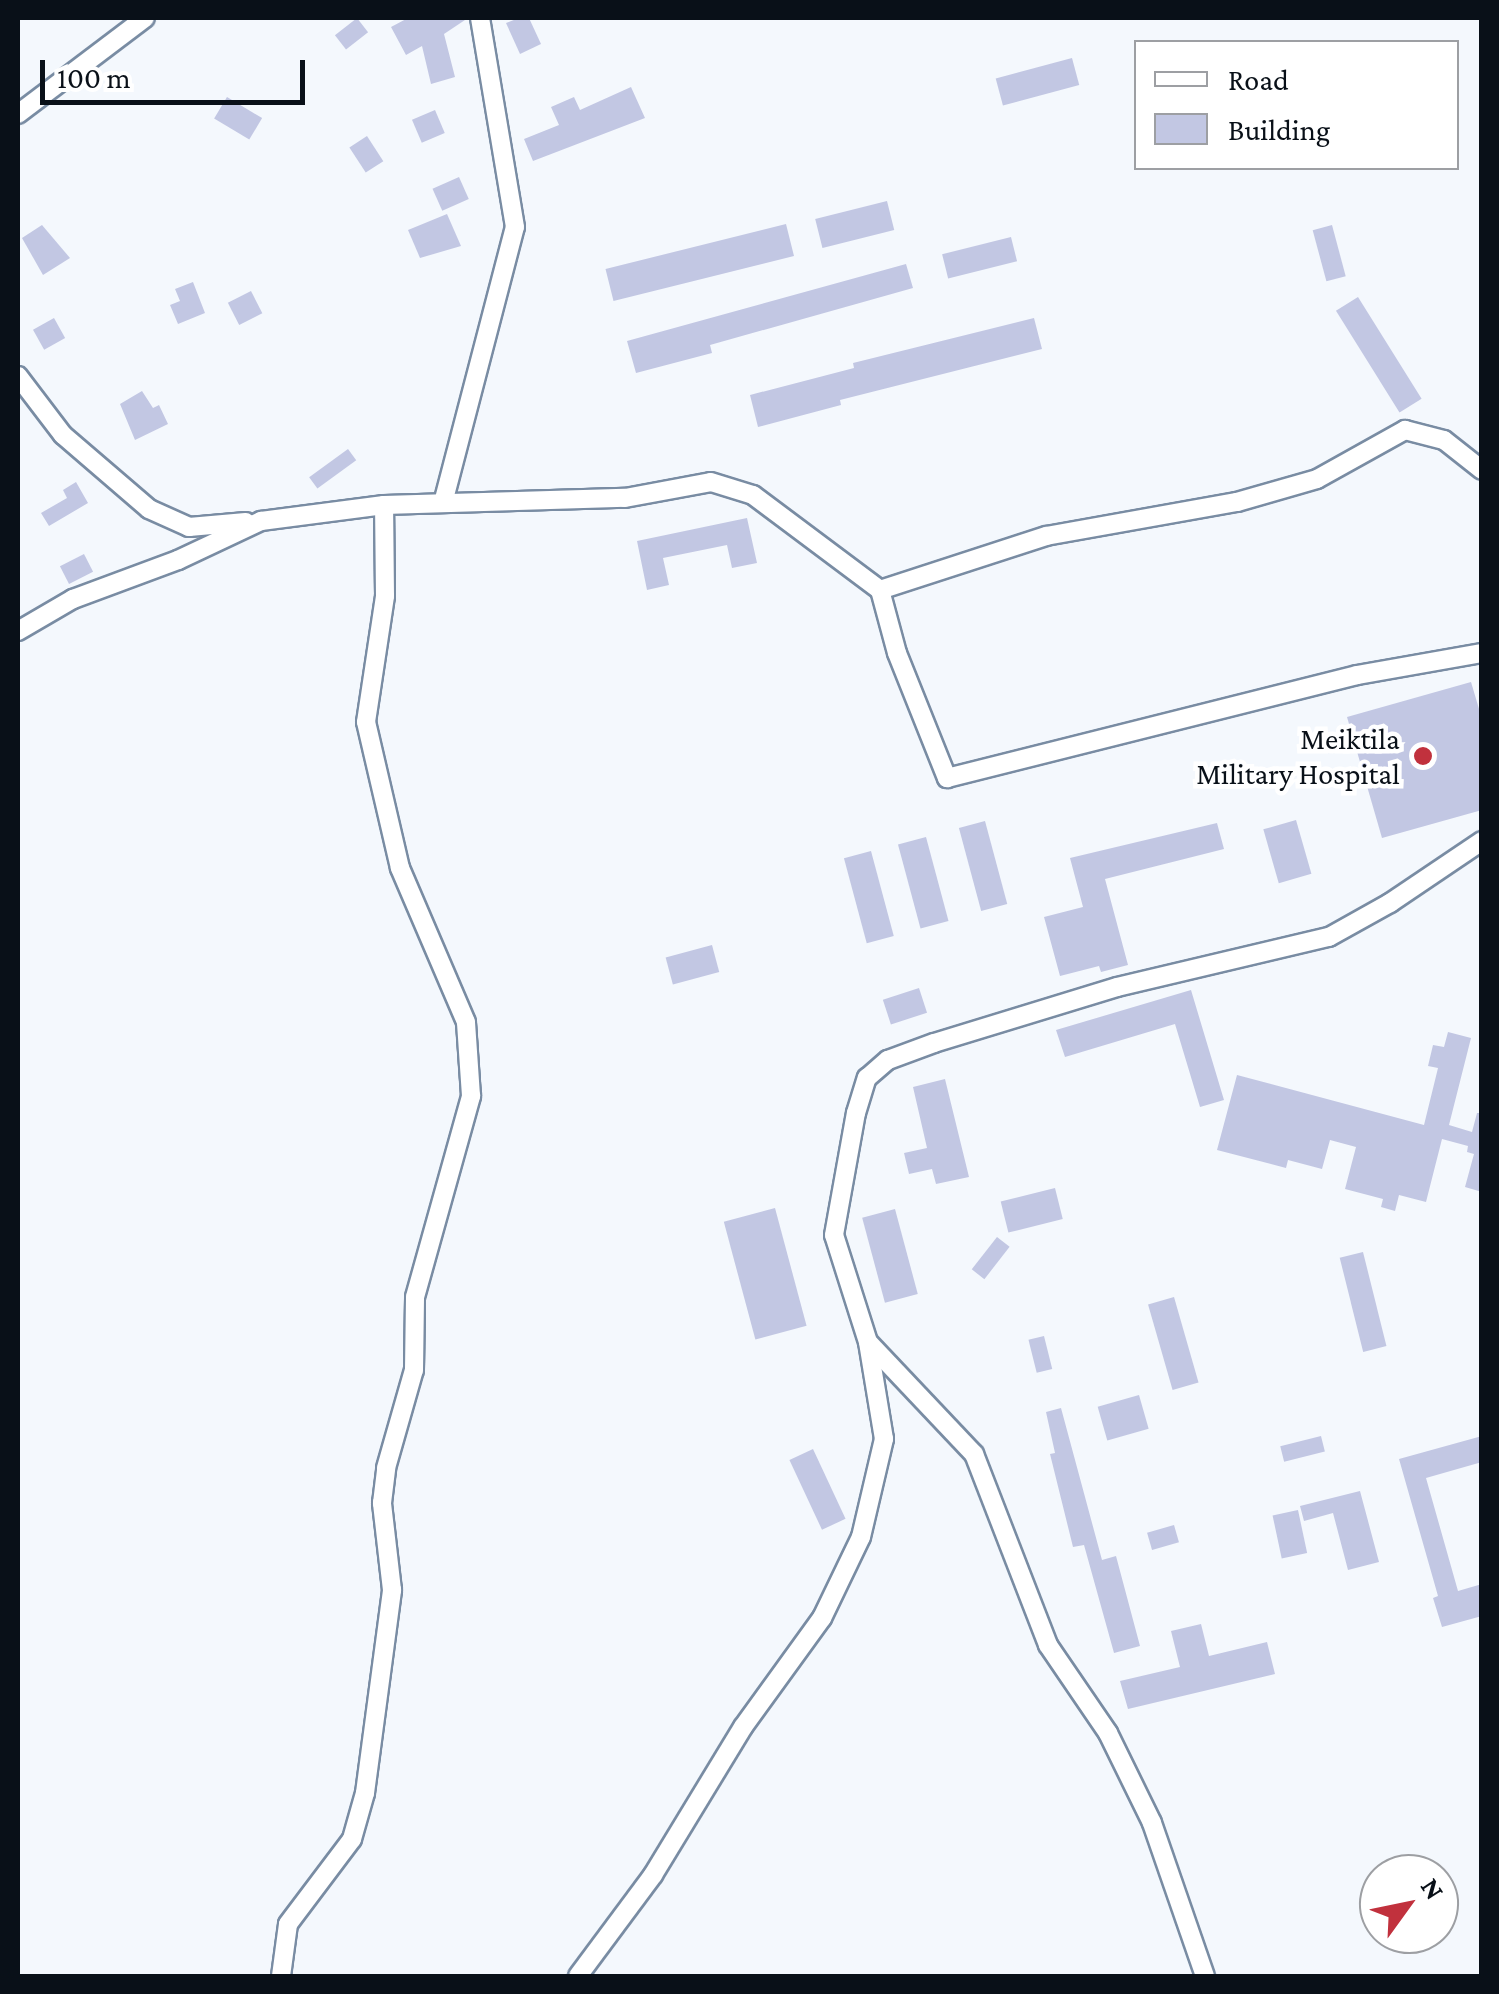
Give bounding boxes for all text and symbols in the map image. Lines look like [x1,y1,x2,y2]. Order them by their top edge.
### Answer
scale bar [45,40,310,102]
legend [1134,40,1459,170]
text: 100 m [57,61,131,94]
text: Road [1228,63,1289,96]
text: Building [1228,113,1330,146]
place label: Meiktila Military Hospital [1196,721,1400,792]
marker: Meiktila Military Hospital [1410,743,1436,769]
north arrow [1359,1854,1459,1954]
text: N [1415,1872,1451,1905]

